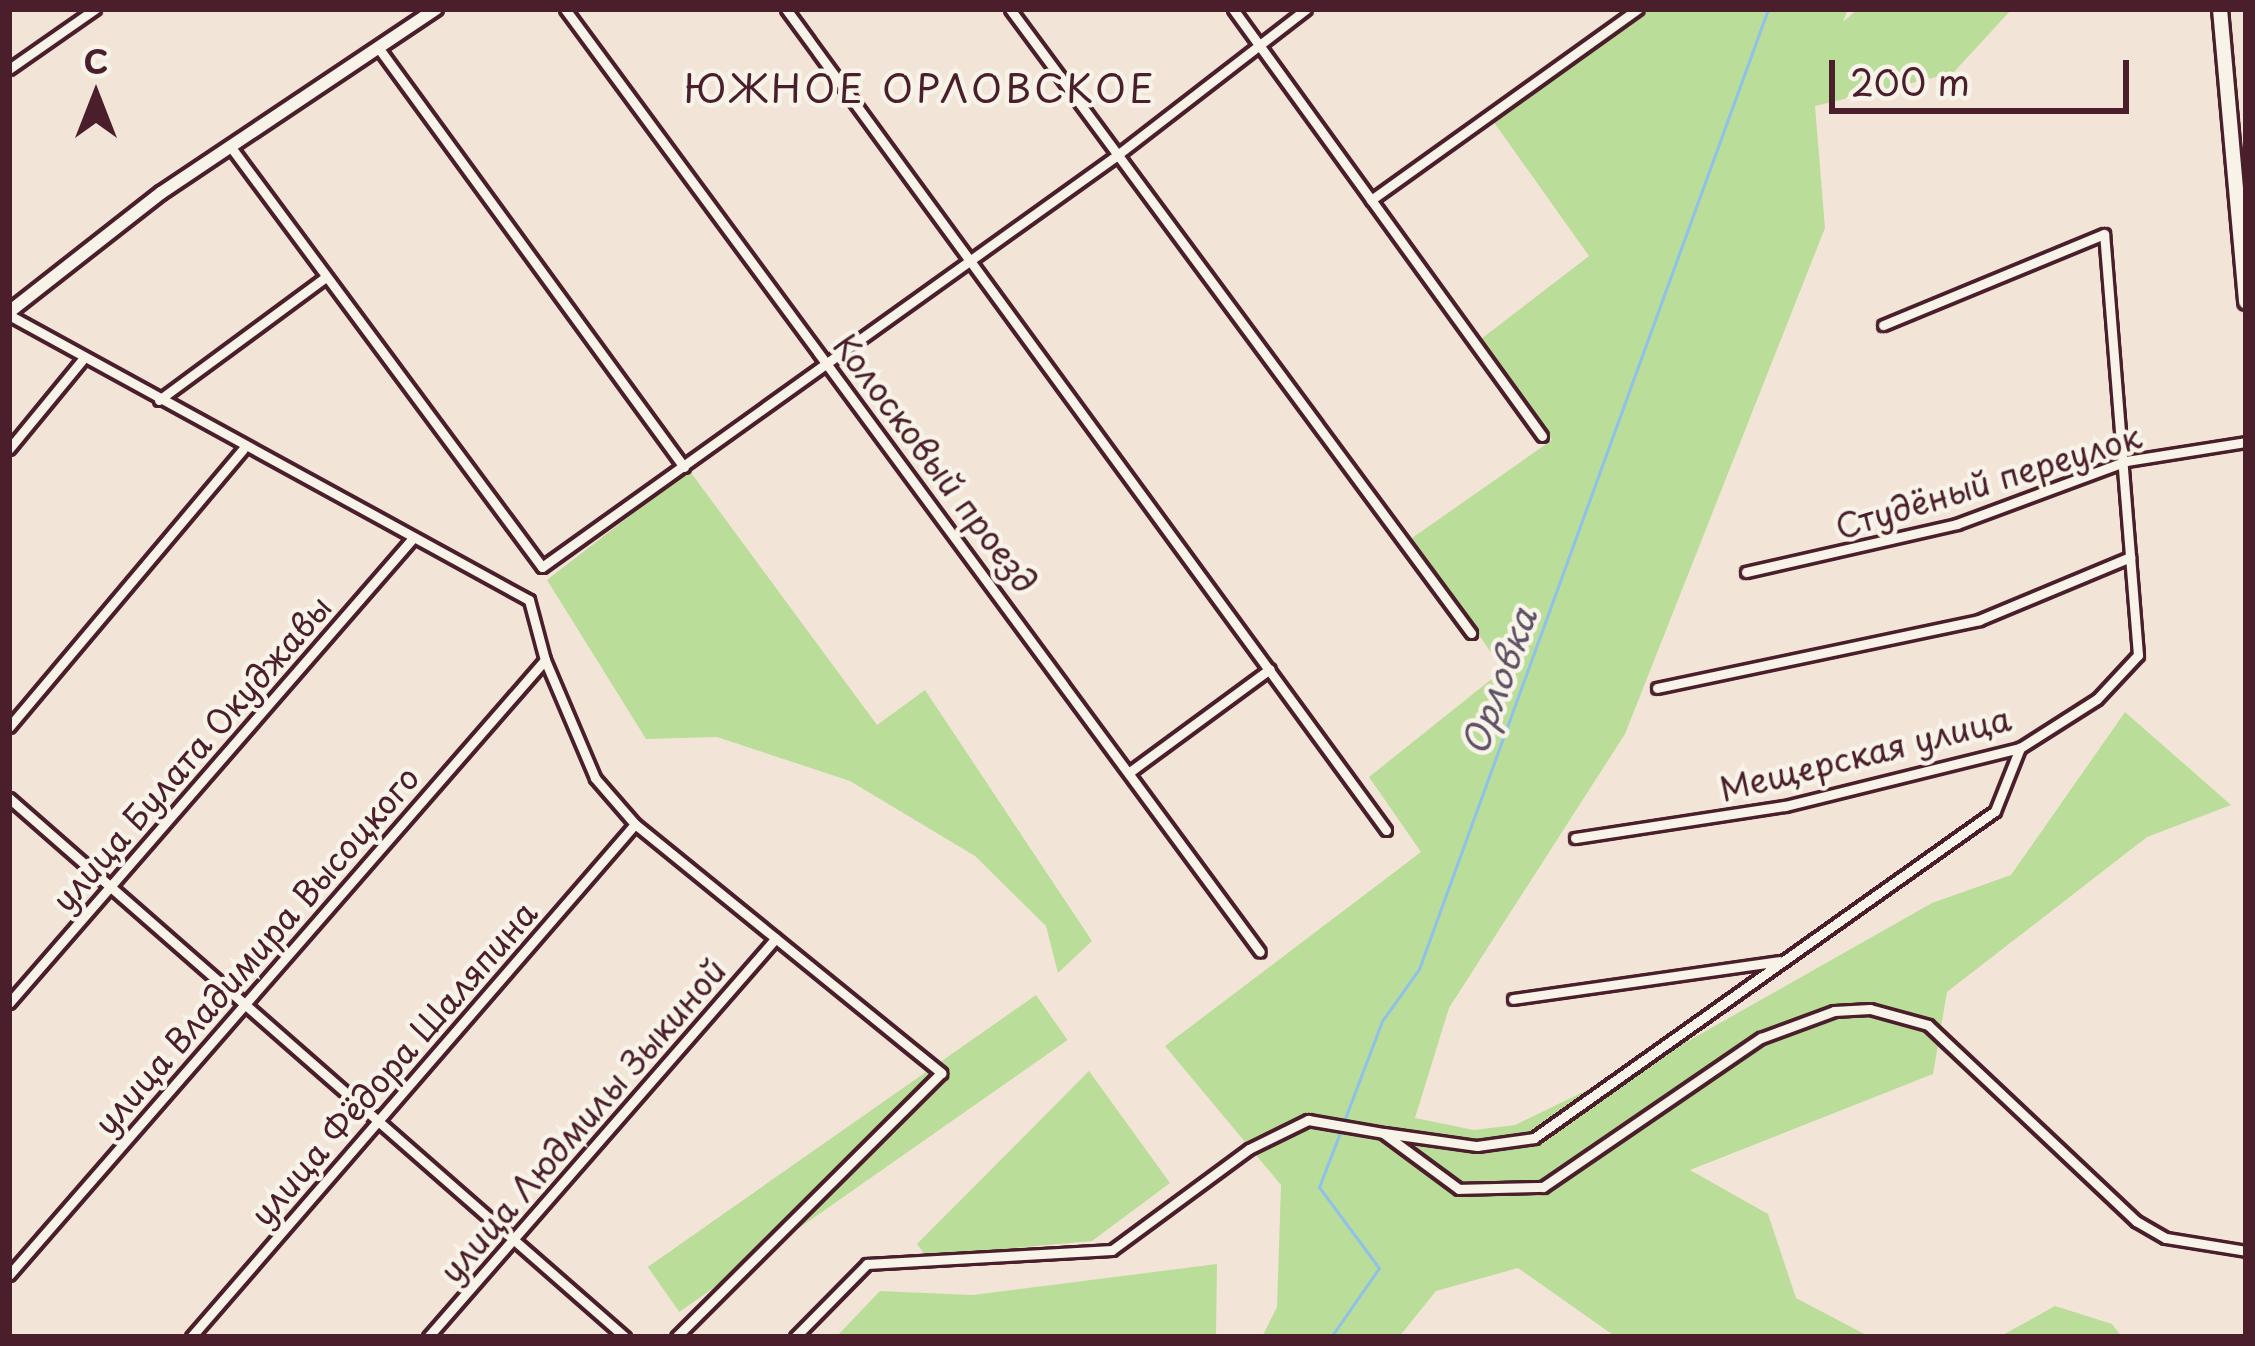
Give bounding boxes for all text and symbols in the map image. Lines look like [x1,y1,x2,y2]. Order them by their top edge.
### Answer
text: С [84,35,108,85]
north arrow [36,36,156,156]
scale bar [1835,36,2135,110]
text: 200 m [1850,54,1970,108]
district label: ЮЖНОЕ ОРЛОВСКОЕ [683,64,1157,110]
street label: Колосковый проезд [826,326,1046,600]
street label: Студёный переулок [1830,416,2146,546]
street label: улица Булата Окуджавы [42,586,340,920]
water label: Орловка [1452,602,1544,760]
street label: Мещерская улица [1714,697,2016,809]
street label: улица Владимира Высоцкого [85,757,427,1143]
street label: улица Фёдора Шаляпина [241,893,545,1233]
street label: улица Людмилы Зыкиной [430,949,734,1291]

